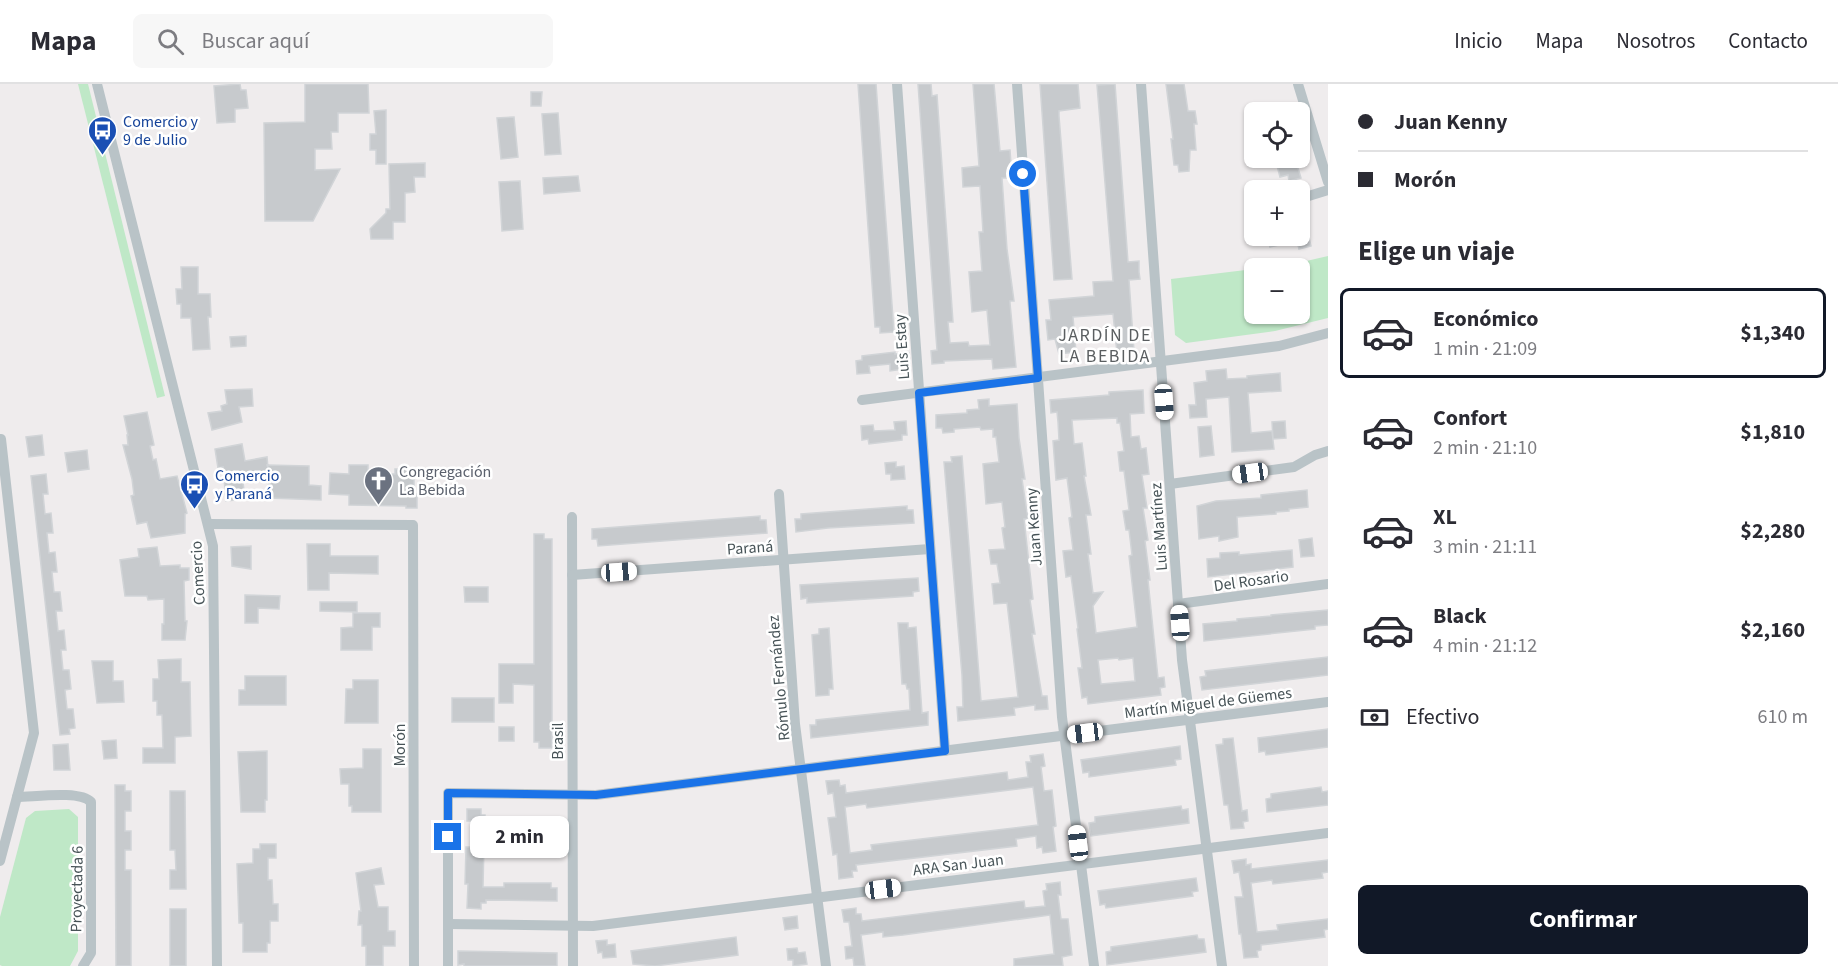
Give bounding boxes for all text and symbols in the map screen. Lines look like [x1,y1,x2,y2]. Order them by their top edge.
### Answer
search box [133,14,553,68]
text: Mapa [30,21,97,61]
icon: search [154,25,187,58]
text: Buscar aquí [202,25,309,57]
text: Inicio [1454,26,1502,56]
text: Mapa [1535,26,1583,56]
text: Nosotros [1616,26,1695,56]
text: Contacto [1728,26,1808,56]
map controls [1244,102,1310,324]
button: locate [1244,102,1310,168]
text: Juan Kenny [1394,106,1507,138]
place label: Comercio y 9 de Julio [123,111,199,151]
bus stop icon: Comercio y 9 de Julio [86,114,118,156]
route start [1009,160,1036,187]
text: Morón [1394,164,1456,196]
button: + [1244,180,1310,246]
text: Elige un viaje [1358,232,1515,271]
button: − [1244,258,1310,324]
text: Económico [1433,303,1538,335]
icon: car [1361,306,1415,360]
street label: Luis Estay [889,313,915,380]
text: $1,340 [1740,317,1805,349]
district label: JARDÍN DE LA BEBIDA [1058,323,1152,369]
text: 1 min · 21:09 [1433,335,1537,363]
car [1154,383,1174,421]
text: Confort [1433,402,1507,434]
icon: car [1361,405,1415,459]
text: $1,810 [1740,416,1805,448]
text: 2 min · 21:10 [1433,434,1537,462]
place label: Congregación La Bebida [399,461,491,501]
car [1231,462,1269,484]
church icon: Congregación La Bebida [362,464,394,506]
place label: Comercio y Paraná [215,465,279,505]
bus stop icon: Comercio y Paraná [178,468,210,510]
street label: Luis Martínez [1145,482,1173,572]
street label: Juan Kenny [1020,487,1048,567]
text: XL [1433,501,1457,533]
icon: car [1361,504,1415,558]
text: $2,280 [1740,515,1805,547]
text: 3 min · 21:11 [1433,533,1537,561]
street label: Paraná [726,535,774,561]
street label: Comercio [185,540,211,606]
car [600,562,638,582]
street label: Del Rosario [1212,565,1290,597]
text: Black [1433,600,1487,632]
icon: car [1361,603,1415,657]
car [1170,604,1190,642]
street label: Rómulo Fernández [763,614,795,742]
text: $2,160 [1740,614,1805,646]
text: 4 min · 21:12 [1433,632,1537,660]
street label: Martín Miguel de Güemes [1123,682,1293,724]
icon: cash [1358,701,1391,734]
text: Efectivo [1406,701,1480,733]
text: 610 m [1758,703,1808,731]
street label: Brasil [547,722,569,760]
car [1066,722,1104,744]
street label: Morón [389,723,411,767]
callout: 2 min [469,816,568,858]
route end [434,823,461,850]
text: 2 min [495,823,544,851]
car [1067,824,1089,862]
street label: Proyectada 6 [65,845,89,933]
street label: ARA San Juan [911,849,1005,881]
car [864,878,902,900]
button: Confirmar [1358,885,1808,954]

